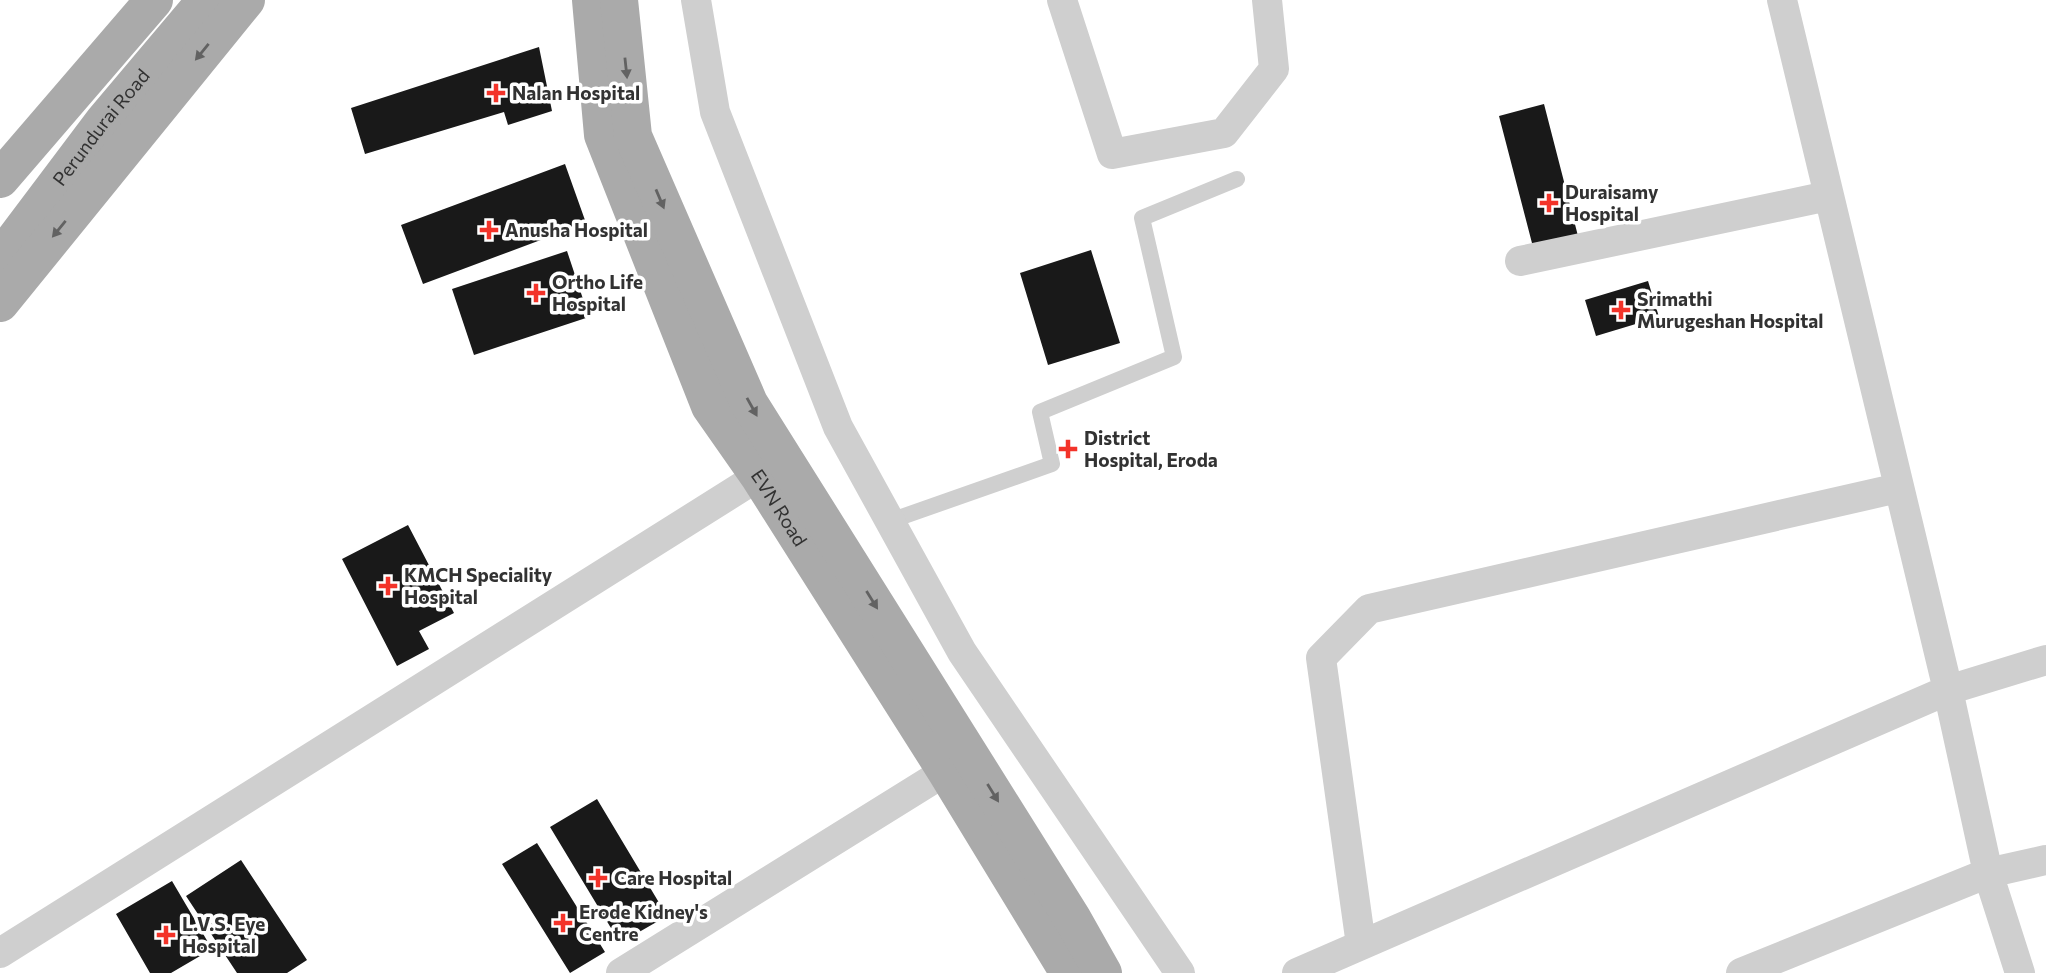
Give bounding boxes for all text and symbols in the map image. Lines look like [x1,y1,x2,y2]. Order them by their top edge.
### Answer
one-way arrow [195,44,210,61]
one-way arrow [621,57,632,79]
street label: Perundurai Road [47,64,154,190]
place label: Nalan Hospital [512,81,640,104]
marker: Nalan Hospital [486,83,506,103]
place label: Duraisamy Hospital [1565,180,1659,225]
one-way arrow [655,188,666,209]
marker: Duraisamy Hospital [1539,193,1559,213]
place label: Anusha Hospital [505,218,648,241]
marker: Anusha Hospital [479,220,499,240]
one-way arrow [52,221,67,238]
place label: Ortho Life Hospital [552,270,643,315]
marker: Ortho Life Hospital [526,283,546,303]
place label: Srimathi Murugeshan Hospital [1637,287,1823,332]
marker: Srimathi Murugeshan Hospital [1611,300,1631,320]
one-way arrow [746,397,758,416]
place label: District Hospital, Eroda [1084,426,1218,471]
marker: District Hospital, Eroda [1058,439,1078,459]
street label: EVN Road [747,464,813,550]
place label: KMCH Speciality Hospital [404,563,553,608]
marker: KMCH Speciality Hospital [378,576,398,596]
one-way arrow [865,590,878,610]
one-way arrow [987,783,1000,802]
place label: Care Hospital [614,866,732,889]
marker: Care Hospital [588,868,608,888]
place label: Erode Kidney's Centre [579,900,708,945]
place label: L.V.S. Eye Hospital [182,912,265,957]
marker: Erode Kidney's Centre [553,913,573,933]
marker: L.V.S. Eye Hospital [156,925,176,945]

